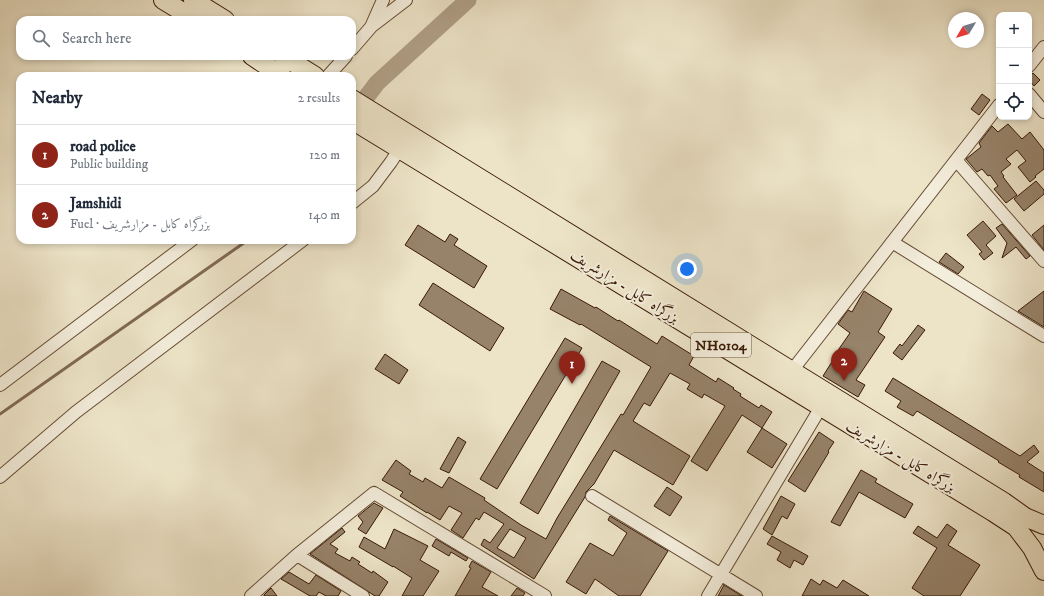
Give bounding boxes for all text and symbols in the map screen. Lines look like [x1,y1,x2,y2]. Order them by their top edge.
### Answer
north arrow [948,12,984,48]
map controls [996,12,1032,120]
button: + [996,12,1032,48]
search box [16,16,356,60]
icon: search [30,27,52,49]
text: Search here [62,29,131,48]
button: − [996,48,1032,84]
button: locate [996,84,1032,120]
text: Nearby [32,87,82,109]
text: 2 results [298,90,340,106]
text: road police [70,137,136,156]
text: 1 [43,147,47,163]
text: 120 m [309,147,340,163]
text: Public building [70,156,148,172]
text: Jamshidi [70,194,121,213]
text: 2 [42,207,48,223]
text: 140 m [308,207,340,223]
text: Fuel · بزرگراه کابل - مزارشریف [70,216,210,232]
street label: بزرگراه کابل - مزارشریف [566,244,683,329]
your location [677,259,697,279]
road number: NH0104 [691,333,751,357]
pin: 2 [831,348,857,381]
pin: 1 [559,351,585,384]
street label: بزرگراه کابل - مزارشریف [842,415,960,498]

